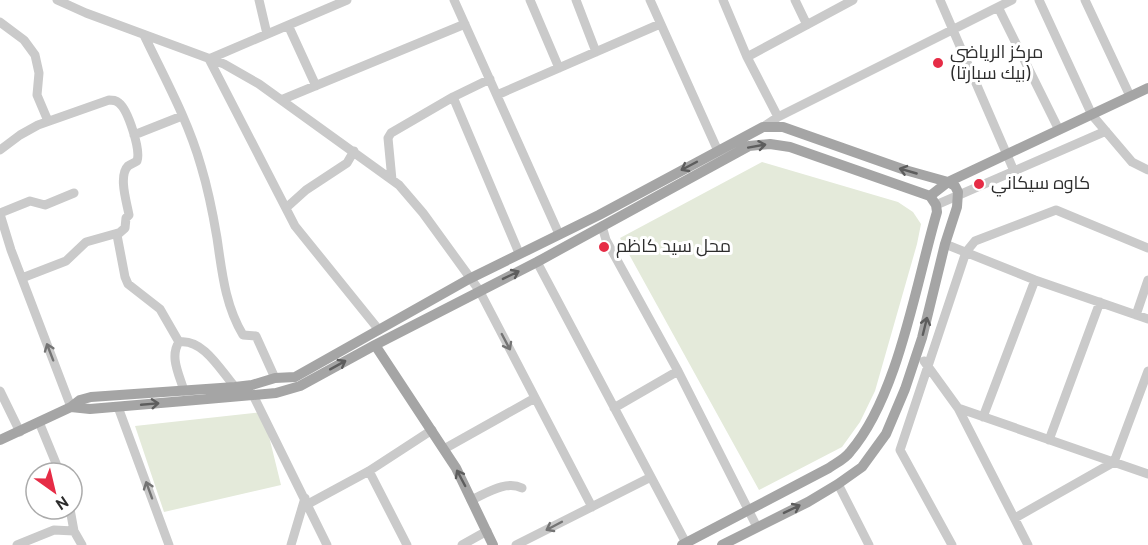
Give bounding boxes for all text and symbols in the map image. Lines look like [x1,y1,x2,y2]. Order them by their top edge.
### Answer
place label: مركز الرياضي (بيك سبارتا) [950,42,1043,86]
marker: مركز الرياضي (بيك سبارتا) [931,56,945,70]
one-way arrow [747,140,766,151]
one-way arrow [681,160,698,172]
one-way arrow [899,165,918,176]
place label: كاوه سيكاني [991,173,1090,197]
marker: كاوه سيكاني [972,177,986,191]
place label: محل سيد كاظم [616,236,731,259]
marker: محل سيد كاظم [597,240,611,254]
one-way arrow [501,269,519,280]
one-way arrow [919,317,931,336]
one-way arrow [501,333,512,351]
one-way arrow [44,343,55,362]
one-way arrow [329,359,346,371]
one-way arrow [139,398,159,409]
north arrow [24,461,84,521]
one-way arrow [455,470,466,488]
one-way arrow [142,481,153,500]
text: N [51,490,72,513]
one-way arrow [783,503,801,514]
one-way arrow [546,520,563,532]

